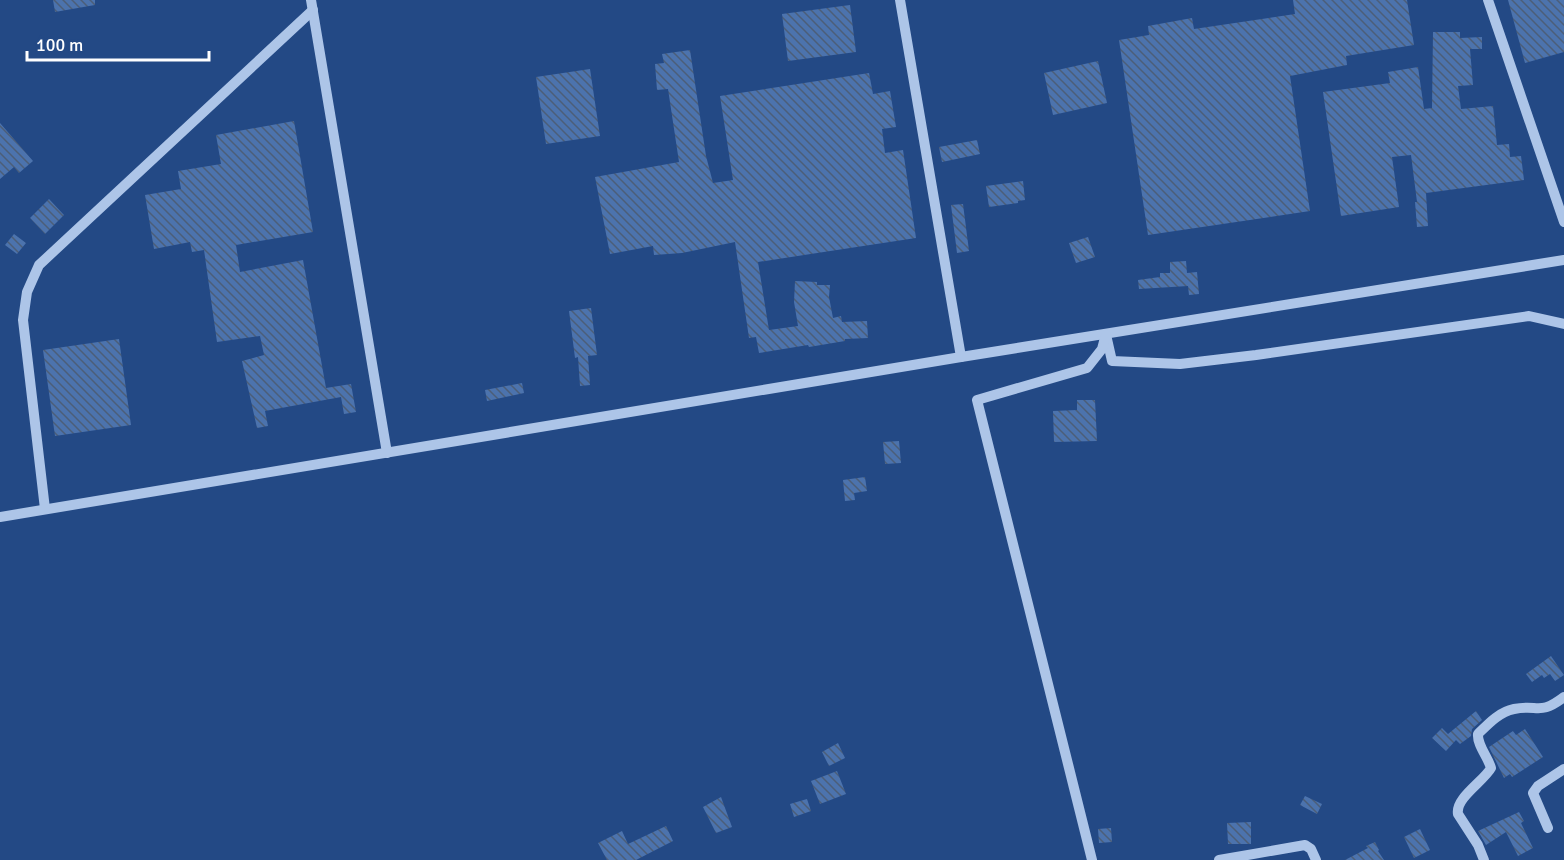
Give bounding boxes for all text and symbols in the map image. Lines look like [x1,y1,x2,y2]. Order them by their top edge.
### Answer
scale bar [27,24,208,62]
text: 100 m [36,34,83,56]

